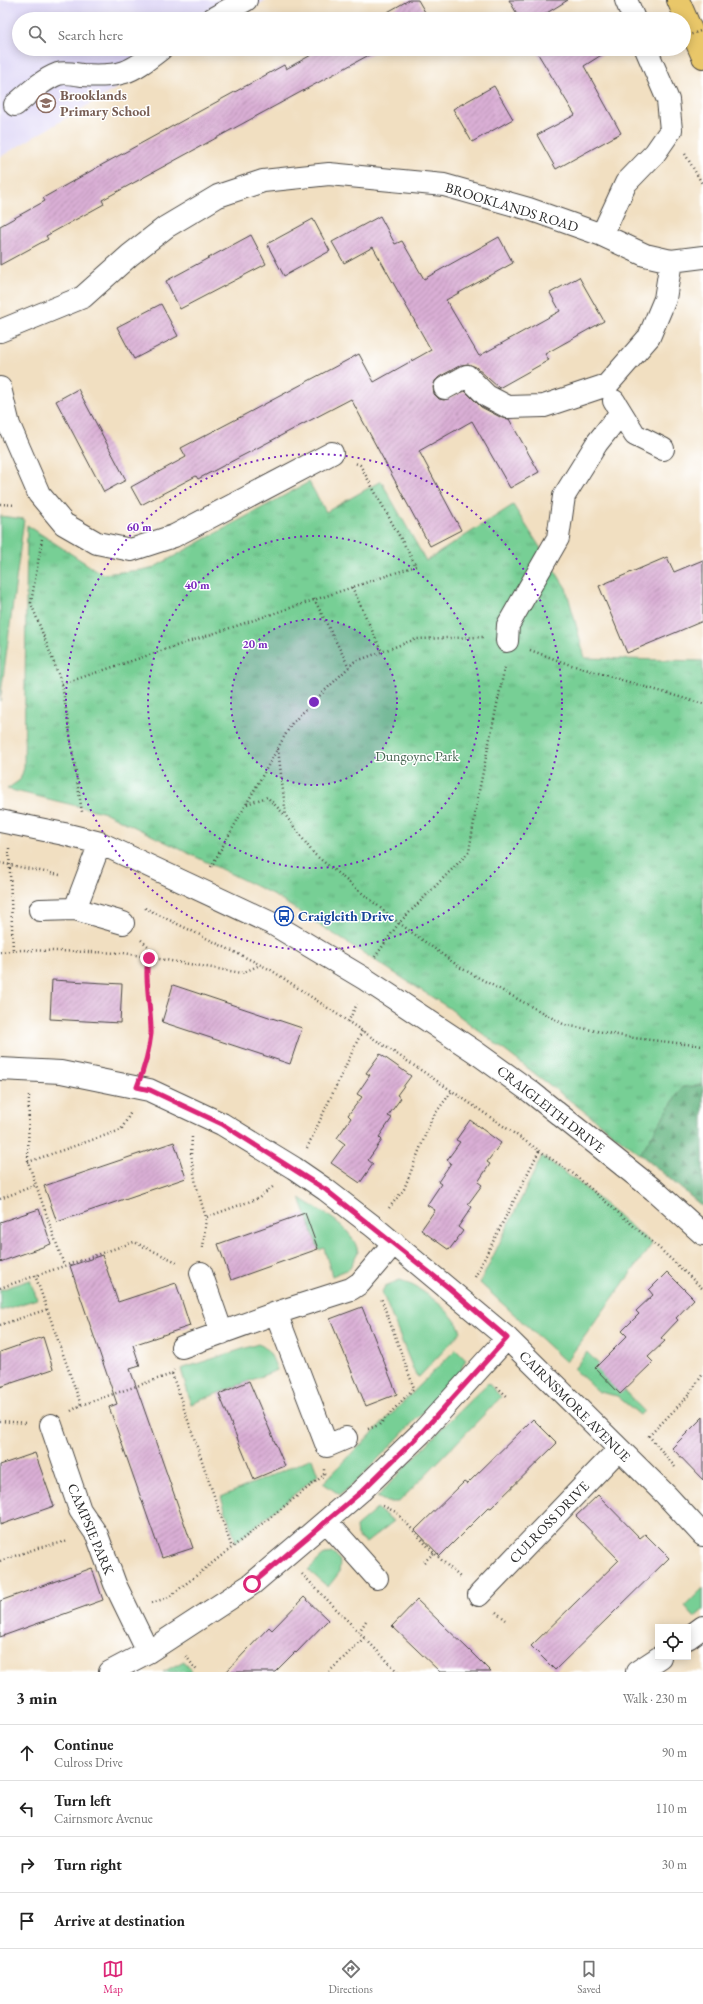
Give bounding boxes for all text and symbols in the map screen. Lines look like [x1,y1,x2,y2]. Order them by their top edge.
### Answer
search box [12,12,691,56]
icon: search [26,23,48,45]
text: Search here [58,25,123,44]
place label: Brooklands Primary School [60,86,150,120]
school or university icon: Brooklands Primary School [35,92,57,114]
street label: BROOKLANDS ROAD [443,178,581,236]
text: 60 m [126,519,152,535]
text: 40 m [184,577,210,593]
text: 20 m [242,636,268,652]
centre of rings [307,695,321,709]
park label: Dungoyne Park [375,747,459,765]
bus stop icon: Craigleith Drive [273,905,295,927]
place label: Craigleith Drive [298,907,394,925]
route end [140,949,158,967]
street label: CRAIGLEITH DRIVE [493,1061,609,1157]
street label: CAIRNSMORE AVENUE [515,1346,635,1466]
street label: CULROSS DRIVE [505,1477,593,1567]
street label: CAMPSIE PARK [64,1481,119,1578]
route start [243,1575,261,1593]
map controls [655,1624,691,1660]
button: locate [655,1624,691,1660]
text: 3 min [16,1687,57,1709]
text: Walk · 230 m [623,1690,687,1707]
text: Continue [54,1735,114,1754]
icon: ahead [16,1742,38,1764]
text: 90 m [662,1744,687,1761]
text: Culross Drive [54,1754,123,1771]
text: Turn left [54,1791,111,1810]
icon: left [16,1798,38,1820]
text: 110 m [656,1800,687,1817]
text: Cairnsmore Avenue [54,1810,153,1827]
icon: right [16,1854,38,1876]
text: Turn right [54,1855,122,1874]
text: 30 m [662,1856,687,1873]
icon: arrive [16,1910,38,1932]
text: Arrive at destination [54,1911,185,1930]
tab: Map [102,1958,124,1996]
tab: Directions [329,1958,373,1996]
tab: Saved [577,1958,601,1996]

